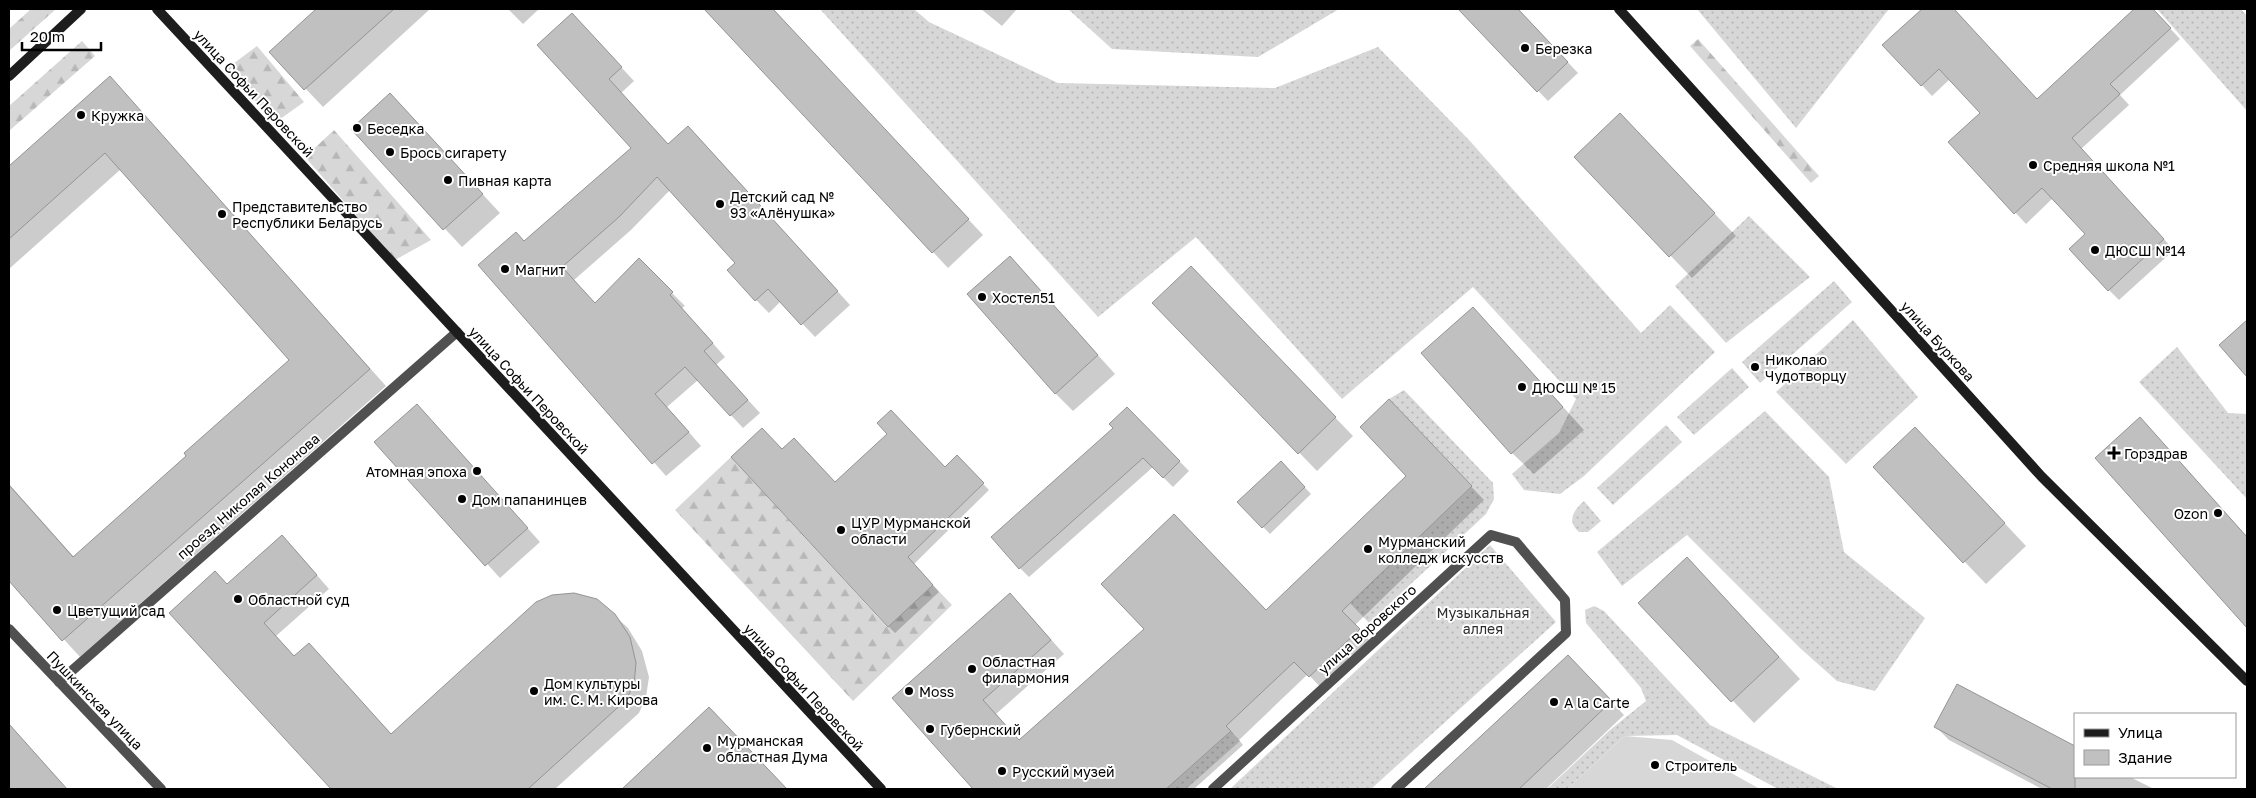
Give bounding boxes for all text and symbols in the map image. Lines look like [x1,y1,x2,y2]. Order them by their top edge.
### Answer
scale bar [22,20,101,52]
street label: улица Софьи Перовской [190,26,318,160]
text: 20 m [30,27,65,45]
place label: Березка [1535,40,1592,57]
marker: Березка [1519,42,1531,54]
place label: Кружка [91,107,144,124]
marker: Кружка [75,109,87,121]
place label: Беседка [367,120,424,137]
marker: Беседка [351,122,363,134]
place label: Брось сигарету [400,144,507,161]
marker: Брось сигарету [384,146,396,158]
place label: Средняя школа №1 [2043,157,2175,174]
marker: Средняя школа №1 [2027,159,2039,171]
place label: Пивная карта [458,172,552,189]
marker: Пивная карта [442,174,454,186]
place label: Детский сад № 93 «Алёнушка» [730,188,835,221]
place label: Представительство Республики Беларусь [232,198,382,231]
marker: Детский сад № 93 «Алёнушка» [714,198,726,210]
marker: Представительство Республики Беларусь [216,208,228,220]
place label: ДЮСШ №14 [2105,242,2186,259]
marker: ДЮСШ №14 [2089,244,2101,256]
place label: Магнит [515,261,565,278]
marker: Магнит [499,263,511,275]
place label: Хостел51 [992,289,1055,306]
marker: Хостел51 [976,291,988,303]
street label: улица Буркова [1898,297,1978,385]
street label: улица Софьи Перовской [465,323,593,457]
place label: Николаю Чудотворцу [1765,351,1847,384]
marker: Николаю Чудотворцу [1749,361,1761,373]
place label: ДЮСШ № 15 [1532,379,1616,396]
marker: ДЮСШ № 15 [1516,381,1528,393]
street label: проезд Николая Кононова [173,429,323,563]
place label: Горздрав [2124,445,2188,462]
marker: Горздрав [2108,447,2120,459]
place label: Атомная эпоха [366,463,467,480]
marker: Атомная эпоха [471,465,483,477]
place label: Дом папанинцев [472,491,587,508]
marker: Дом папанинцев [456,493,468,505]
place label: Ozon [2174,505,2208,522]
marker: Ozon [2212,507,2224,519]
place label: ЦУР Мурманской области [851,514,971,547]
marker: ЦУР Мурманской области [835,524,847,536]
place label: Мурманский колледж искусств [1378,533,1504,566]
marker: Мурманский колледж искусств [1362,543,1374,555]
street label: улица Воровского [1315,581,1419,677]
place label: Областной суд [248,591,350,608]
marker: Областной суд [232,593,244,605]
place label: Цветущий сад [67,602,165,619]
marker: Цветущий сад [51,604,63,616]
park label: Музыкальная аллея [1437,604,1529,637]
street label: улица Софьи Перовской [740,620,868,754]
street label: Пушкинская улица [43,647,147,753]
place label: Областная филармония [982,653,1069,686]
marker: Областная филармония [966,663,978,675]
place label: Дом культуры им. С. М. Кирова [544,675,658,708]
place label: Moss [919,683,954,700]
marker: Дом культуры им. С. М. Кирова [528,685,540,697]
marker: Moss [903,685,915,697]
place label: A la Carte [1564,694,1630,711]
marker: A la Carte [1548,696,1560,708]
legend [2074,713,2236,778]
place label: Губернский [940,721,1021,738]
marker: Губернский [924,723,936,735]
text: Улица [2118,723,2163,741]
place label: Мурманская областная Дума [717,732,828,765]
marker: Мурманская областная Дума [701,742,713,754]
text: Здание [2118,748,2172,766]
place label: Строитель [1665,757,1737,774]
marker: Строитель [1649,759,1661,771]
place label: Русский музей [1012,763,1115,780]
marker: Русский музей [996,765,1008,777]

